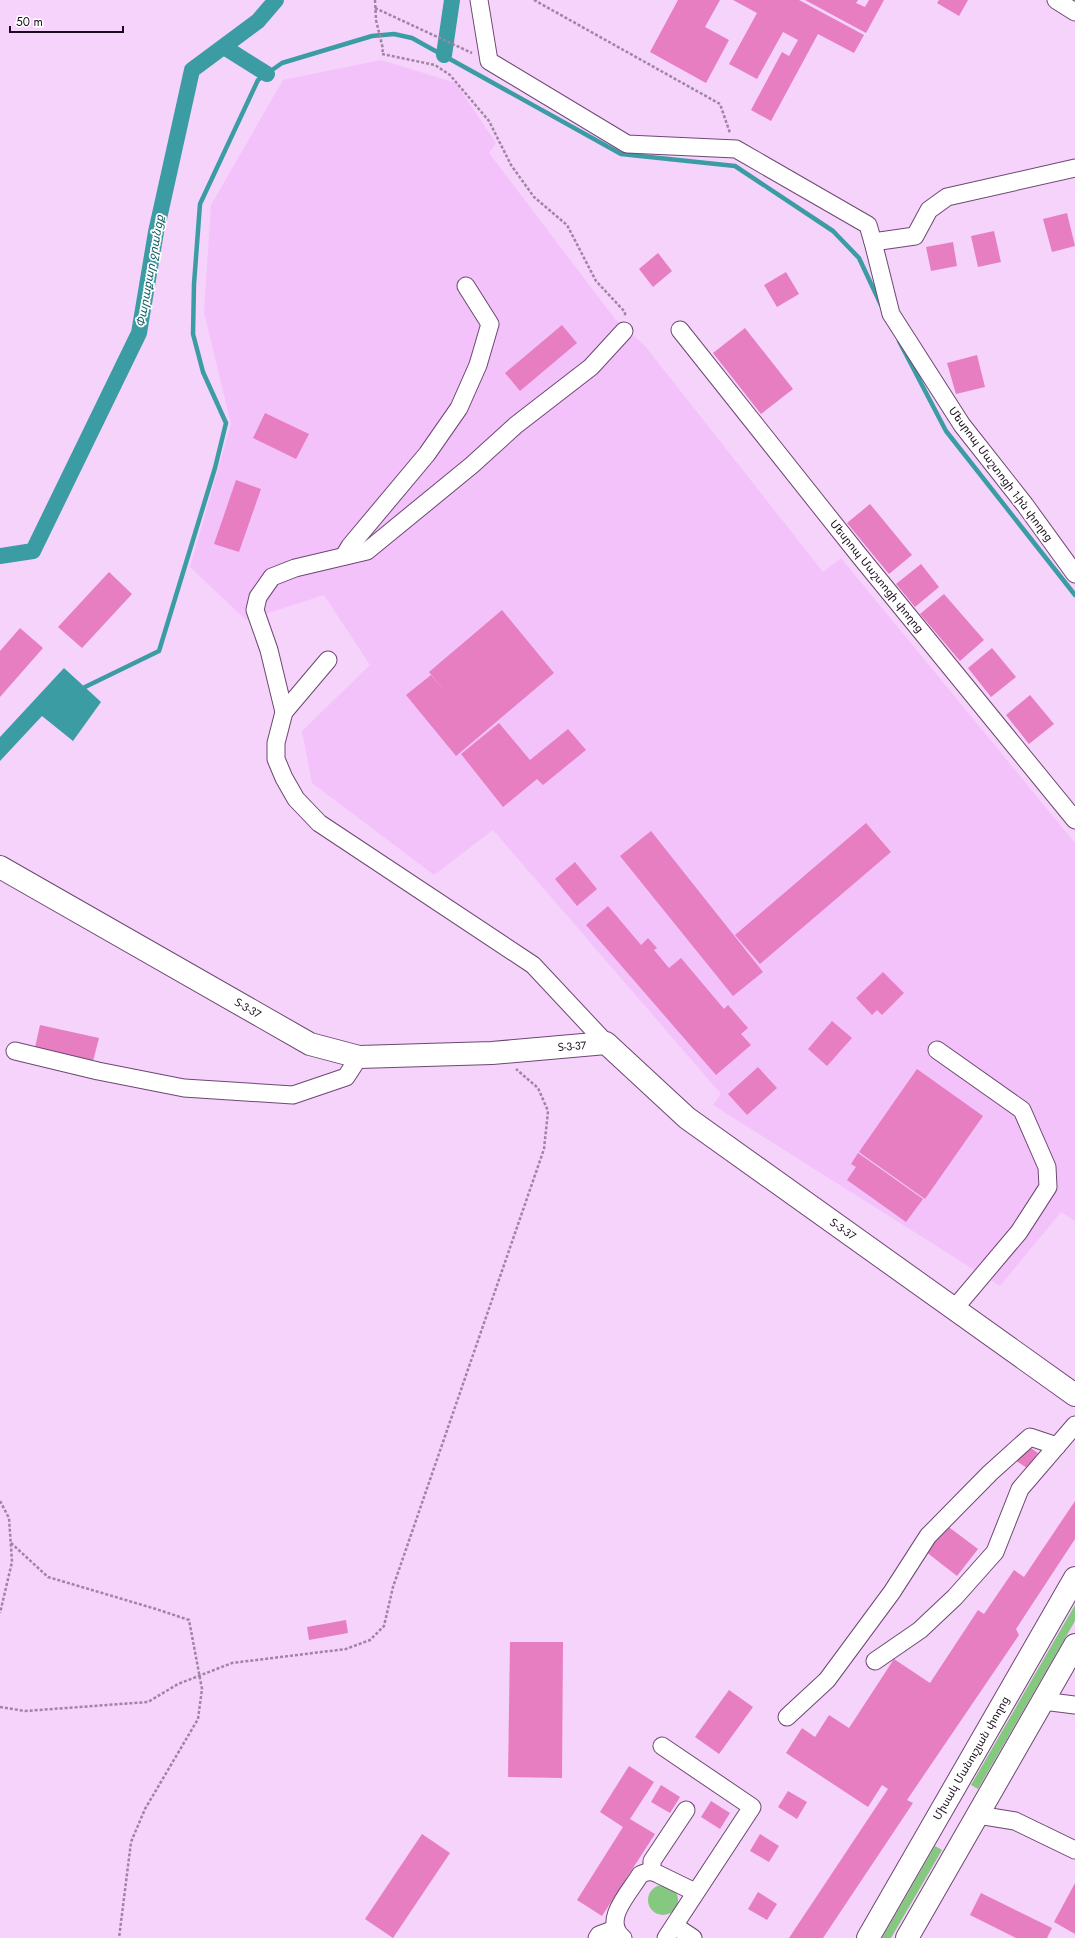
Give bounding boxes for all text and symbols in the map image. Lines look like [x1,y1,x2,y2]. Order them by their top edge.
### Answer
scale bar [10,8,123,34]
text: 50 m [16,13,43,31]
water label: Փարաքար ջրանցք [131,213,169,329]
street label: Մեսրոպ Մաշտոցի 1-ին փողոց [945,403,1057,545]
street label: Մեսրոպ Մաշտոցի փողոց [826,516,928,636]
street label: Տ-3-37 [232,994,265,1022]
street label: Տ-3-37 [557,1037,587,1055]
street label: Տ-3-37 [827,1214,859,1244]
street label: Միսակ Մանուշյան փողոց [929,1693,1013,1823]

